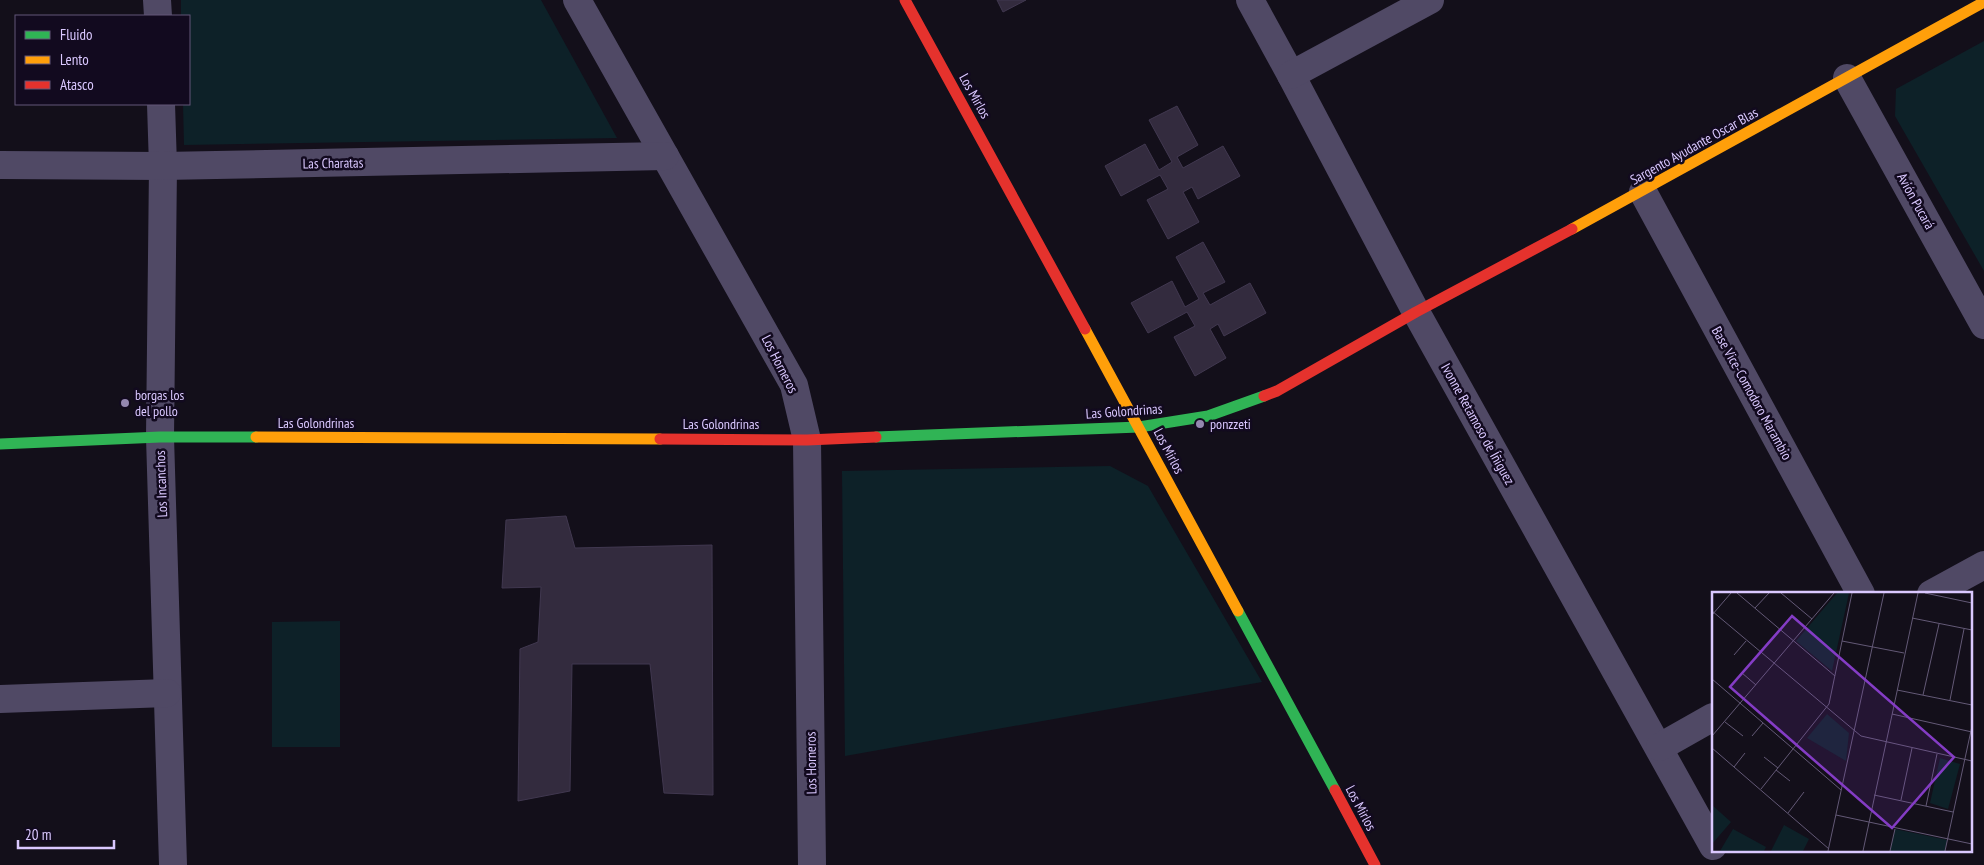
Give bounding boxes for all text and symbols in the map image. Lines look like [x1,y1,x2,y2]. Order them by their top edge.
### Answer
legend [15,15,190,105]
text: Fluido [60,25,92,44]
text: Lento [60,50,89,69]
street label: Los Mirlos [955,70,995,122]
text: Atasco [60,75,94,94]
street label: Sargento Ayudante Oscar Blas [1627,103,1761,189]
street label: Las Charatas [302,153,364,173]
street label: Avión Pucará [1893,170,1939,232]
street label: Base Vice-Comodoro Marambio [1708,323,1796,463]
street label: Los Horneros [758,332,802,396]
street label: Ivonne Retamoso de Íñiguez [1437,360,1519,488]
place label: borgas los del pollo [135,386,185,420]
marker: borgas los del pollo [119,397,131,409]
street label: Las Golondrinas [1085,399,1163,423]
street label: Las Golondrinas [278,414,355,432]
street label: Las Golondrinas [683,415,760,433]
place label: ponzzeti [1210,415,1251,433]
marker: ponzzeti [1194,418,1206,430]
street label: Los Mirlos [1150,425,1189,477]
street label: Los Incanchos [151,450,171,518]
inset map [1712,592,1972,852]
street label: Los Horneros [801,731,821,795]
street label: Los Mirlos [1342,782,1381,834]
scale bar [18,818,114,850]
text: 20 m [25,825,51,844]

